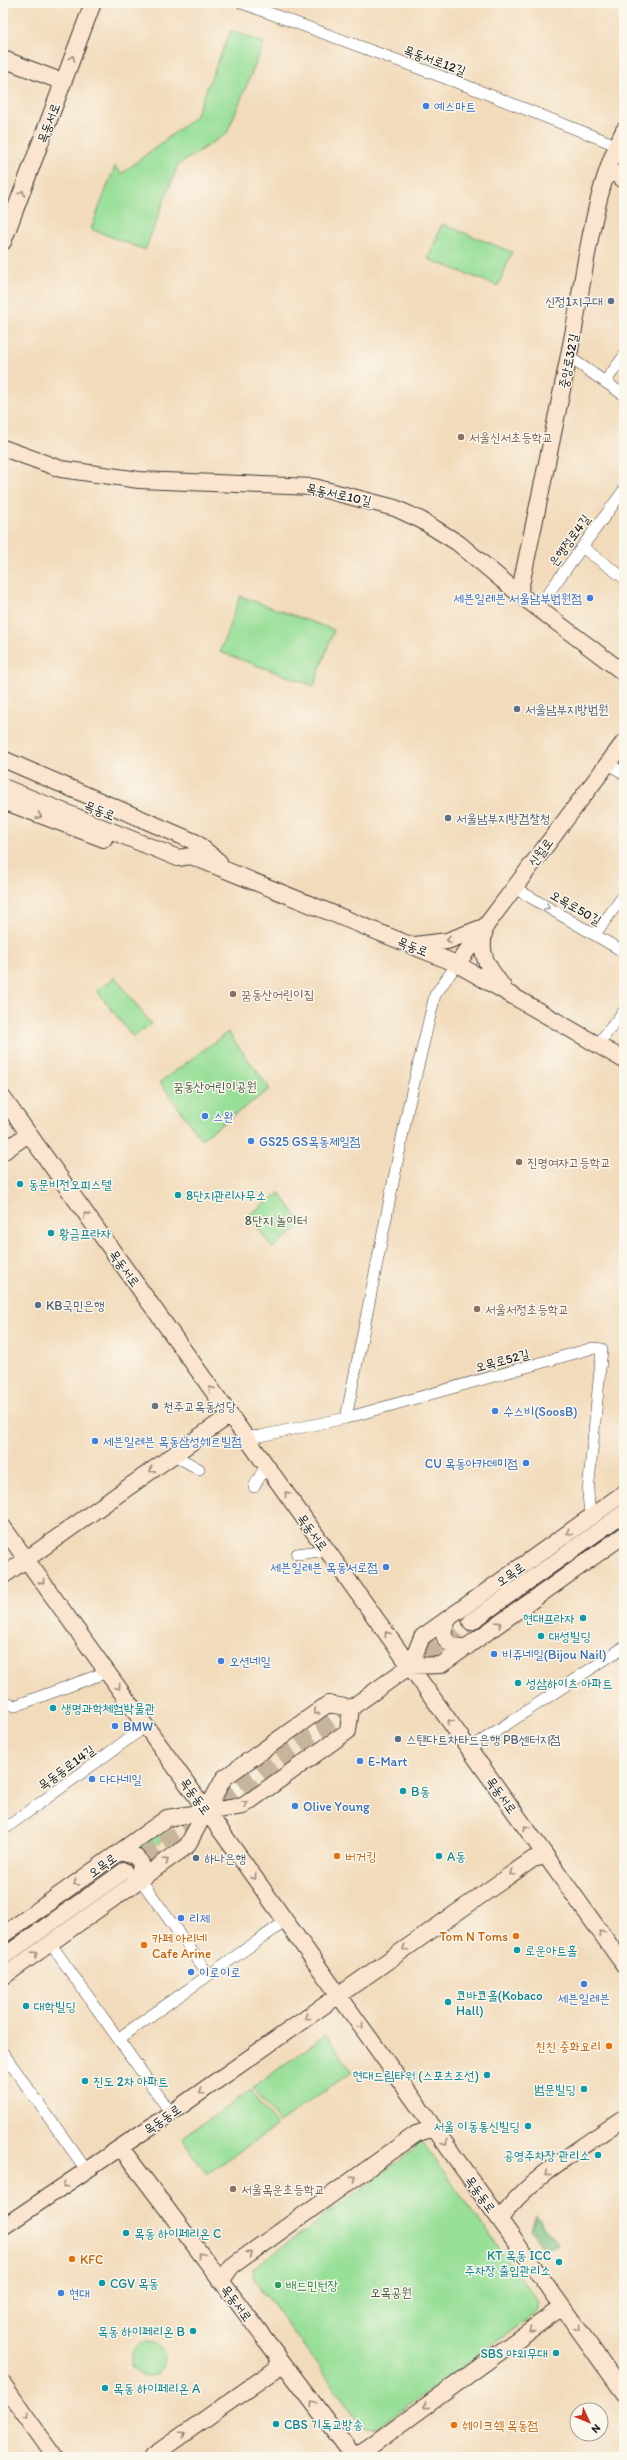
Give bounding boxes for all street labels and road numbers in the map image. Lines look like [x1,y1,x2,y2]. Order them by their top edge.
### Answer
street label: 목동서로12길 [402,42,468,79]
street label: 목동서로 [34,101,63,145]
street label: 중앙로32길 [556,332,581,390]
street label: 목동서로10길 [305,480,373,509]
street label: 은행정로4길 [546,512,593,569]
street label: 목동로 [82,798,117,823]
street label: 신월로 [525,835,556,869]
street label: 오목로50길 [547,887,604,928]
street label: 목동로 [395,934,430,959]
street label: 목동서로 [106,1247,143,1290]
street label: 오목로52길 [473,1346,531,1375]
street label: 목동서로 [294,1511,331,1554]
street label: 오목로 [493,1559,527,1590]
street label: 목동동로14길 [35,1742,97,1793]
street label: 목동서로 [483,1774,520,1817]
street label: 목동동로 [177,1775,214,1818]
street label: 오목로 [85,1850,119,1881]
street label: 목동동로 [141,2101,184,2138]
street label: 목동동로 [462,2173,499,2216]
street label: 목동서로 [218,2282,255,2325]

